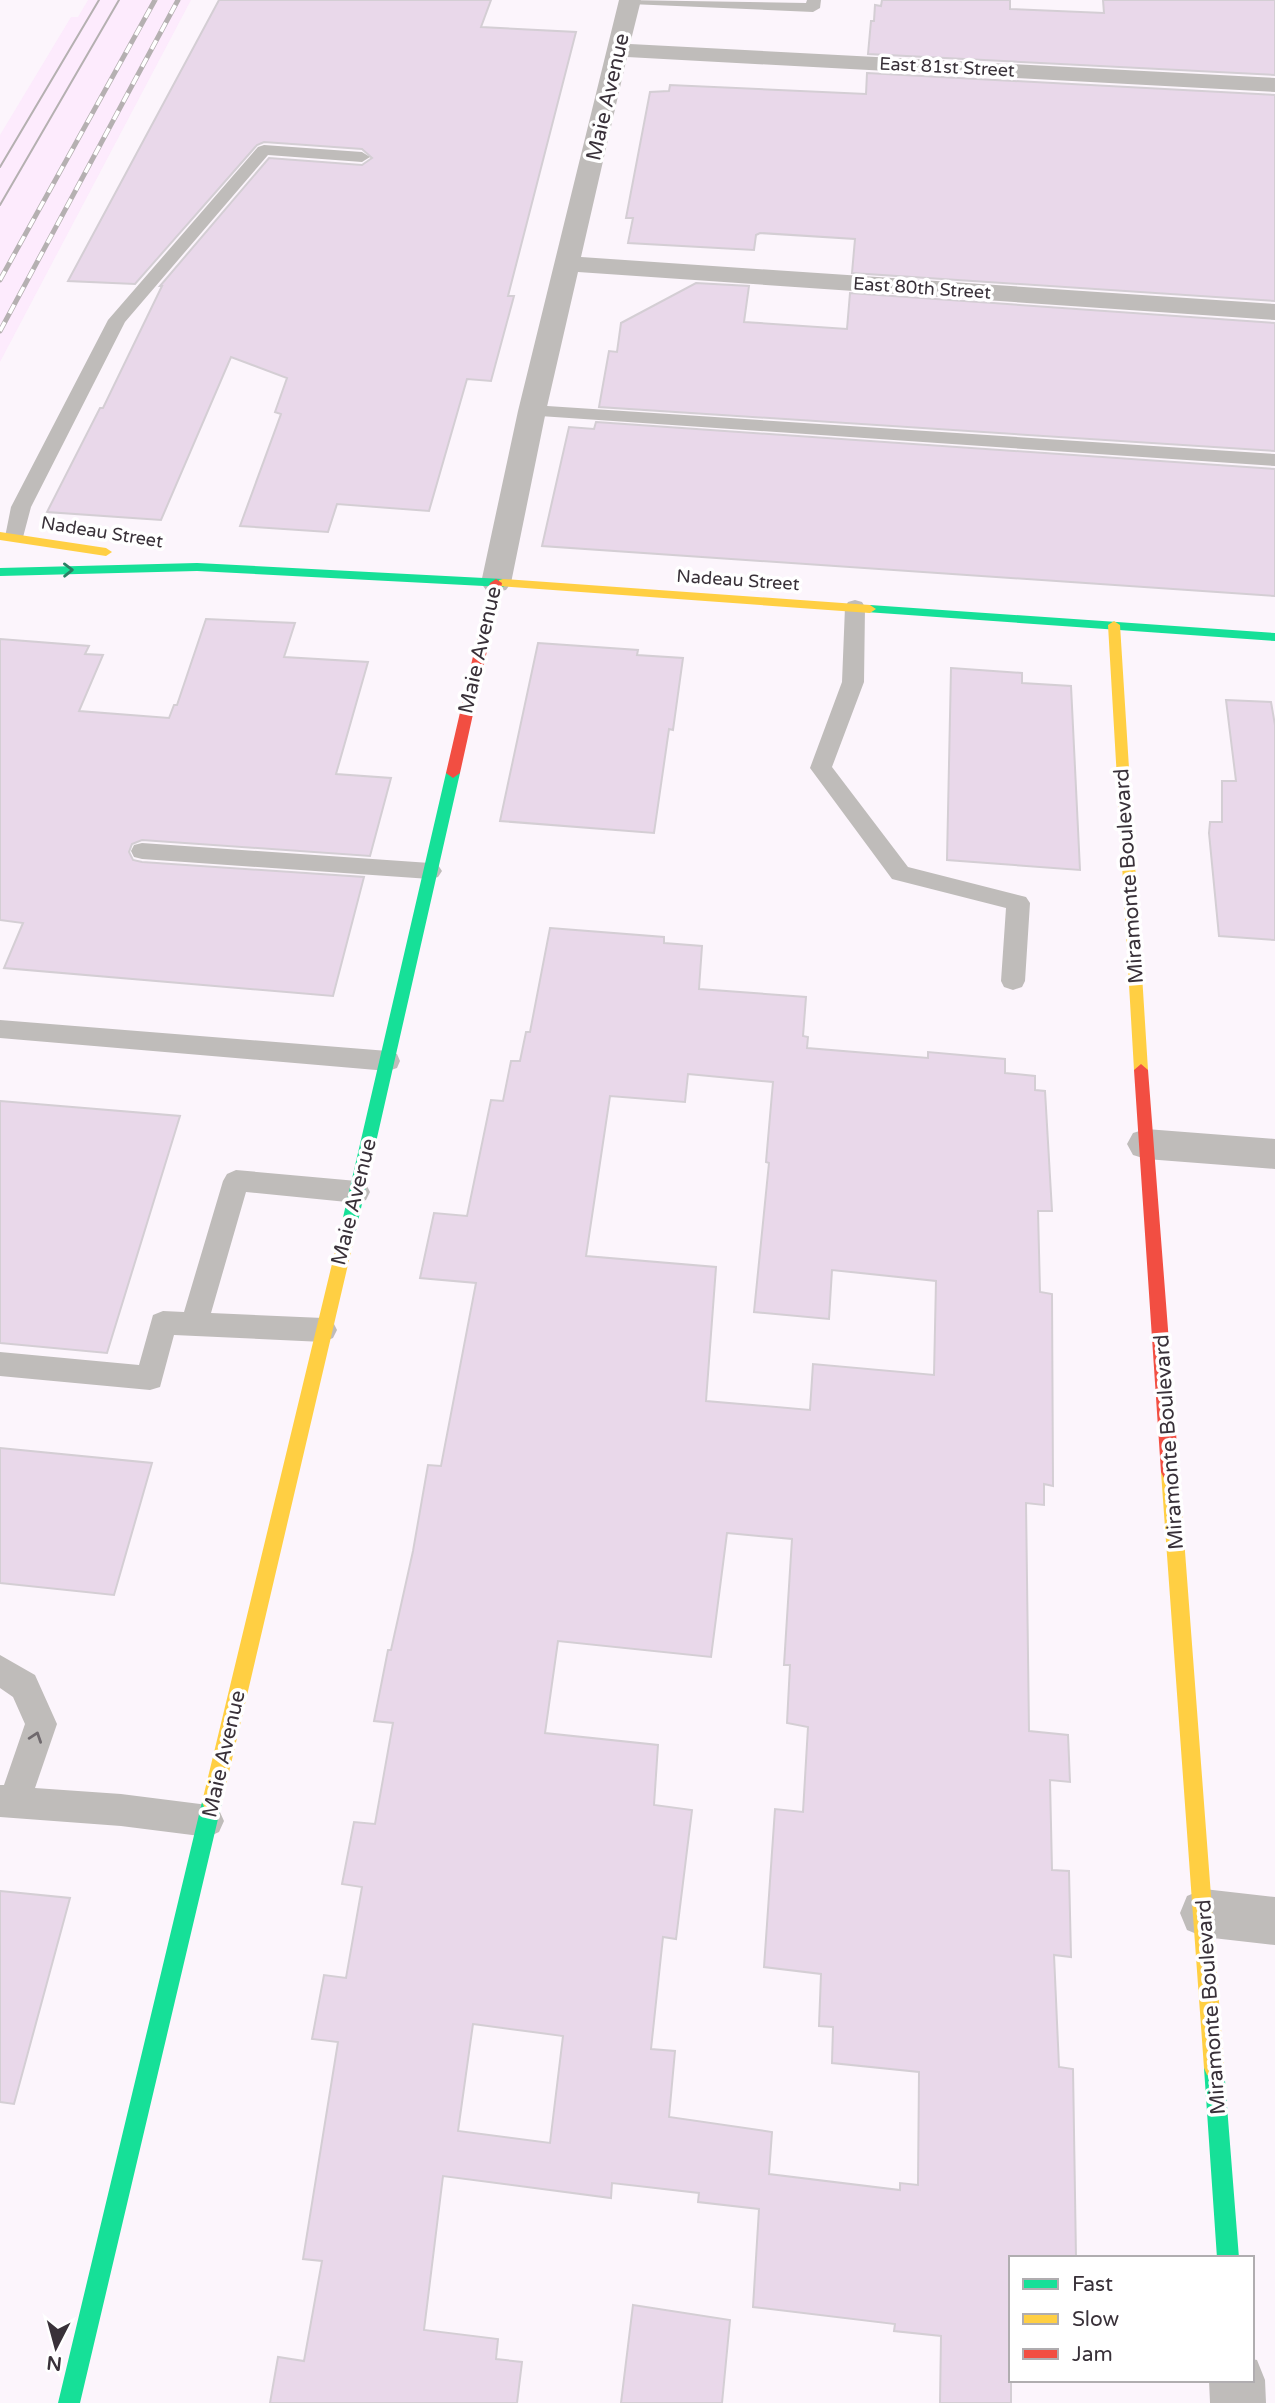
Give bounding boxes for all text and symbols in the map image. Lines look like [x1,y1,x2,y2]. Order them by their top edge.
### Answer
street label: Maie Avenue [581,31,635,163]
street label: East 81st Street [879,52,1015,82]
street label: East 80th Street [852,272,992,304]
street label: Nadeau Street [39,511,165,553]
one-way arrow [63,563,74,578]
street label: Nadeau Street [676,565,800,595]
street label: Maie Avenue [453,584,507,716]
street label: Miramonte Boulevard [1109,768,1149,984]
street label: Maie Avenue [326,1136,382,1268]
street label: Miramonte Boulevard [1149,1334,1189,1550]
street label: Maie Avenue [197,1688,251,1820]
one-way arrow [28,1732,42,1744]
street label: Miramonte Boulevard [1191,1899,1231,2115]
legend [1009,2256,1254,2382]
text: Fast [1072,2272,1113,2297]
text: Slow [1072,2307,1120,2332]
north arrow [21,2312,91,2382]
text: Jam [1072,2342,1113,2367]
text: N [46,2351,63,2375]

